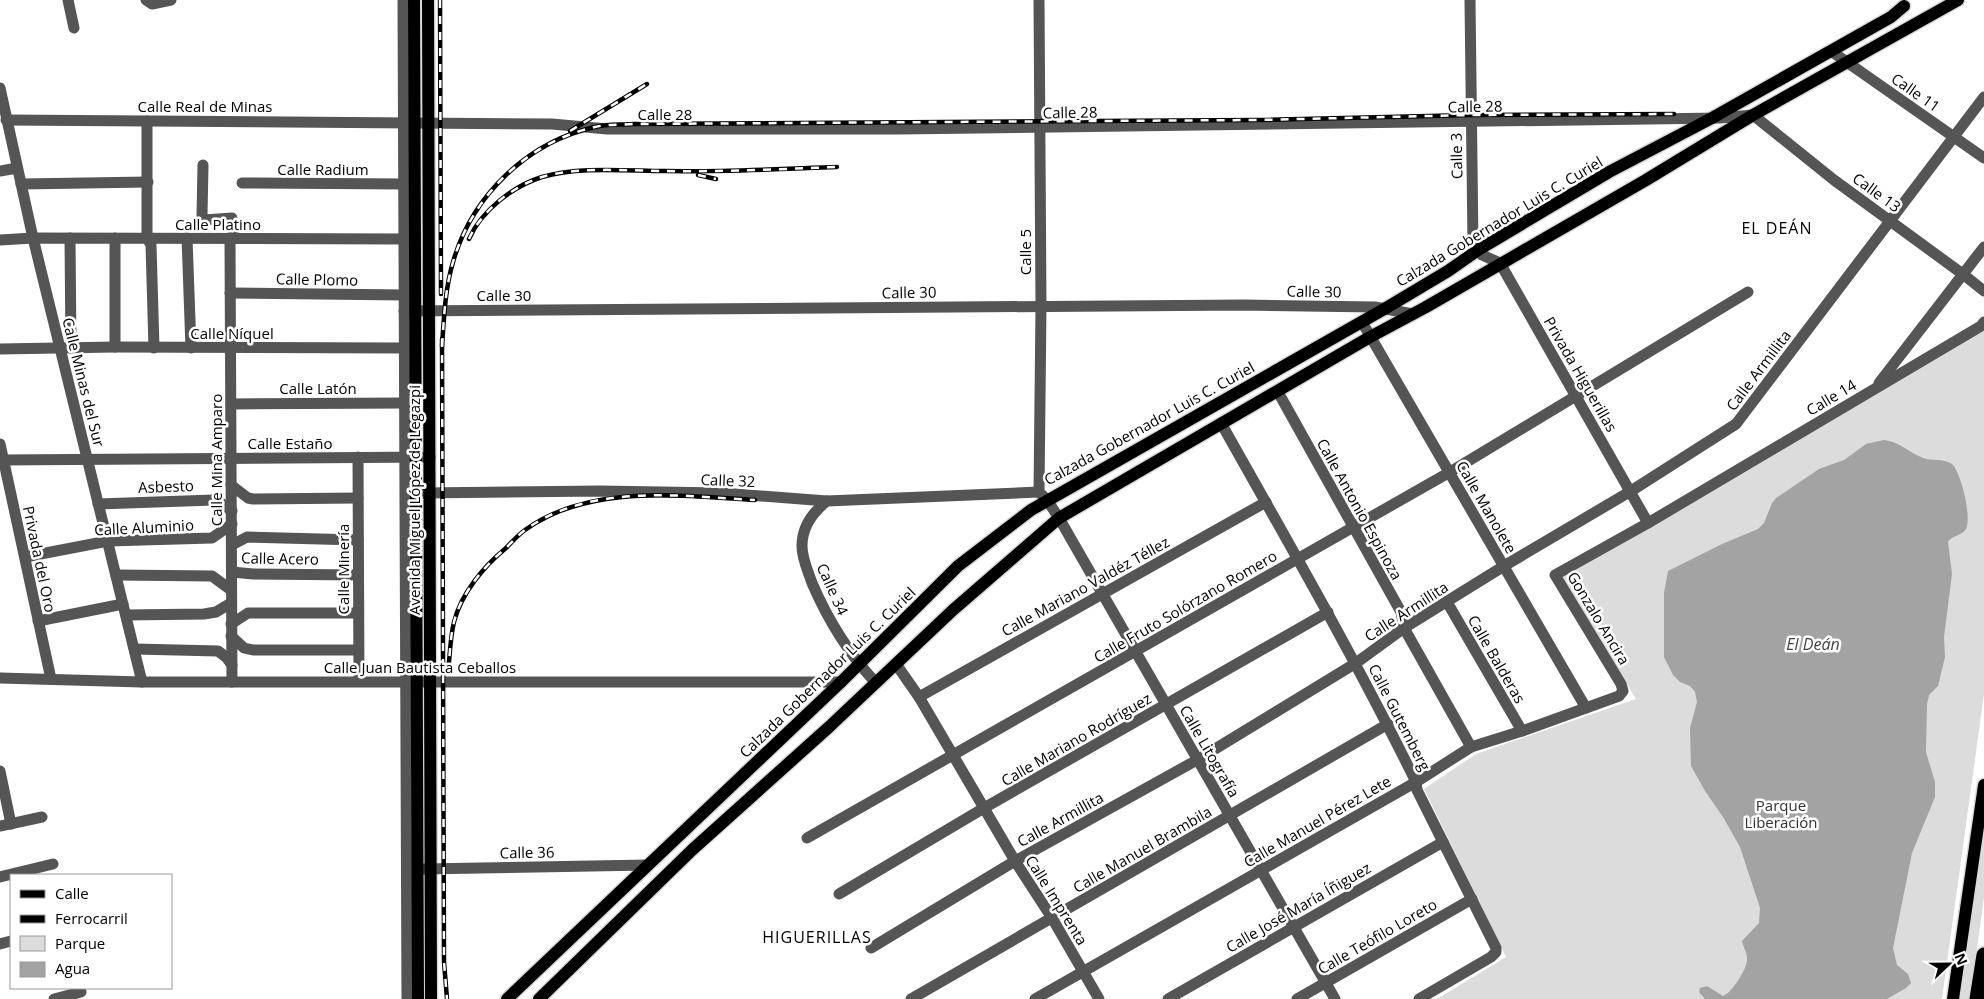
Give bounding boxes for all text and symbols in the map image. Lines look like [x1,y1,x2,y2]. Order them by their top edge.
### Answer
street label: Calle 11 [1888,68,1944,116]
street label: Calle Real de Minas [138,96,272,116]
street label: Calle 28 [1447,96,1503,116]
street label: Calle 28 [1042,102,1098,122]
street label: Calle 28 [638,104,692,124]
street label: Calle 3 [1446,133,1466,179]
street label: Calzada Gobernador Luis C. Curiel [1392,151,1606,291]
street label: Calle Radium [277,159,369,179]
street label: Calle 13 [1849,168,1905,216]
street label: Calle Platino [175,214,261,234]
district label: EL DEÁN [1741,217,1813,239]
street label: Calle 5 [1015,229,1035,275]
street label: Calle Plomo [276,268,358,290]
street label: Calle 30 [1286,281,1342,301]
street label: Calle 30 [881,282,937,302]
street label: Calle 30 [477,285,531,305]
street label: Privada Higuerillas [1540,313,1622,435]
street label: Calle Minas del Sur [58,315,110,449]
street label: Calle Níquel [190,323,274,343]
street label: Calle Armillita [1721,326,1795,414]
street label: Calzada Gobernador Luis C. Curiel [1040,357,1258,489]
street label: Calle 14 [1802,374,1860,420]
street label: Calle Latón [279,378,357,398]
street label: Avenida Miguel López de Legazpi [404,385,424,615]
street label: Calle Mina Amparo [206,394,226,526]
street label: Calle Estaño [247,433,333,453]
street label: Calle Antonio Espinoza [1313,435,1407,583]
street label: Calle Manolete [1452,457,1522,557]
street label: Calle 32 [700,469,756,491]
street label: Asbesto [138,475,194,497]
street label: Privada del Oro [19,504,61,614]
street label: Calle Aluminio [94,514,194,540]
street label: Calle Minería [333,524,353,614]
street label: Calle Mariano Valdéz Téllez [997,531,1173,641]
street label: Calle Fruto Solórzano Romero [1090,545,1280,667]
street label: Calle Acero [241,547,319,569]
street label: Calle 34 [813,560,853,618]
street label: Gonzalo Ancira [1563,568,1635,668]
street label: Calle Armillita [1360,576,1452,646]
street label: Calzada Gobernador Luis C. Curiel [735,582,919,762]
street label: Calle Balderas [1464,611,1530,707]
water label: El Deán [1786,633,1840,655]
street label: Calle Juan Bautista Ceballos [324,657,516,677]
street label: Calle Gutemberg [1364,660,1436,774]
street label: Calle Mariano Rodríguez [997,688,1155,790]
street label: Calle Litografía [1175,701,1245,801]
street label: Calle Manuel Pérez Lete [1240,771,1394,871]
street label: Calle Armillita [1013,787,1107,851]
park label: Parque Liberación [1745,795,1817,832]
street label: Calle Manuel Brambila [1069,801,1215,897]
street label: Calle 36 [499,842,555,862]
street label: Calle Imprenta [1021,851,1093,949]
street label: Calle José María Íñiguez [1222,857,1374,957]
legend [10,874,172,989]
text: Calle [55,883,89,903]
street label: Calle Teófilo Loreto [1314,894,1440,978]
text: Ferrocarril [55,908,128,928]
district label: HIGUERILLAS [762,926,872,948]
text: Parque [55,933,105,953]
north arrow [1924,939,1974,989]
text: N [1951,950,1972,968]
text: Agua [55,958,90,978]

